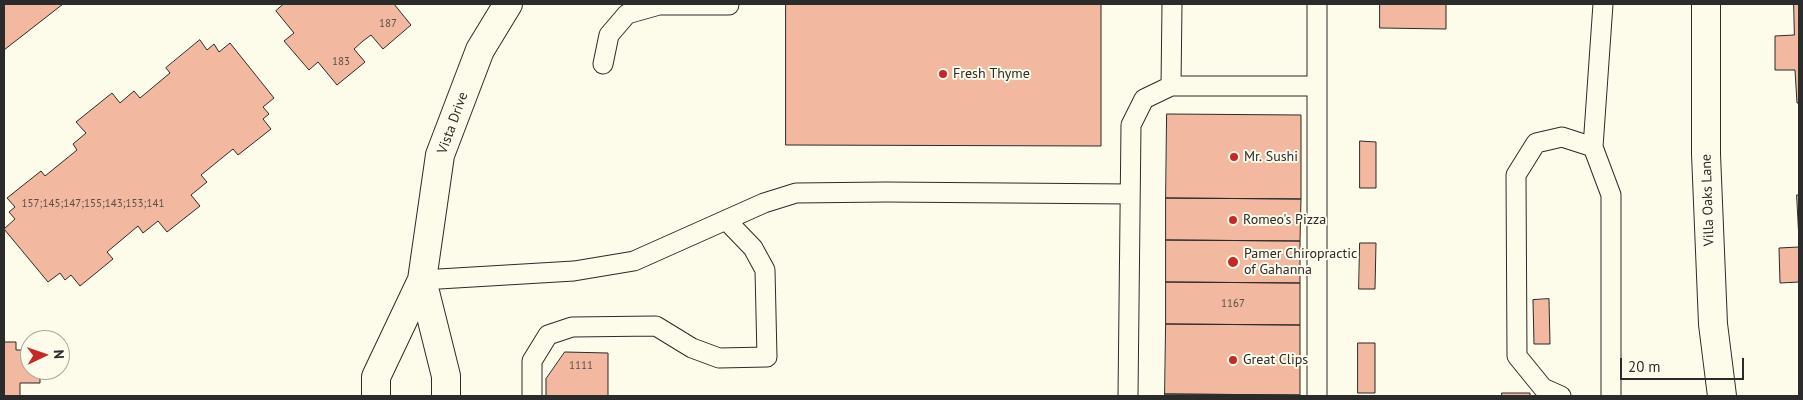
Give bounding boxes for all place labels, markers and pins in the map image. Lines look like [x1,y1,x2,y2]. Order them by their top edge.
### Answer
place label: Fresh Thyme [953,66,1030,82]
marker: Fresh Thyme [937,68,949,80]
place label: Mr. Sushi [1244,149,1298,165]
marker: Mr. Sushi [1228,151,1240,163]
place label: Romeo's Pizza [1243,212,1326,228]
marker: Romeo's Pizza [1227,214,1239,226]
place label: Pamer Chiropractic of Gahanna [1244,246,1357,278]
marker: Pamer Chiropractic of Gahanna [1226,255,1240,269]
place label: Great Clips [1243,352,1308,368]
marker: Great Clips [1227,354,1239,366]

